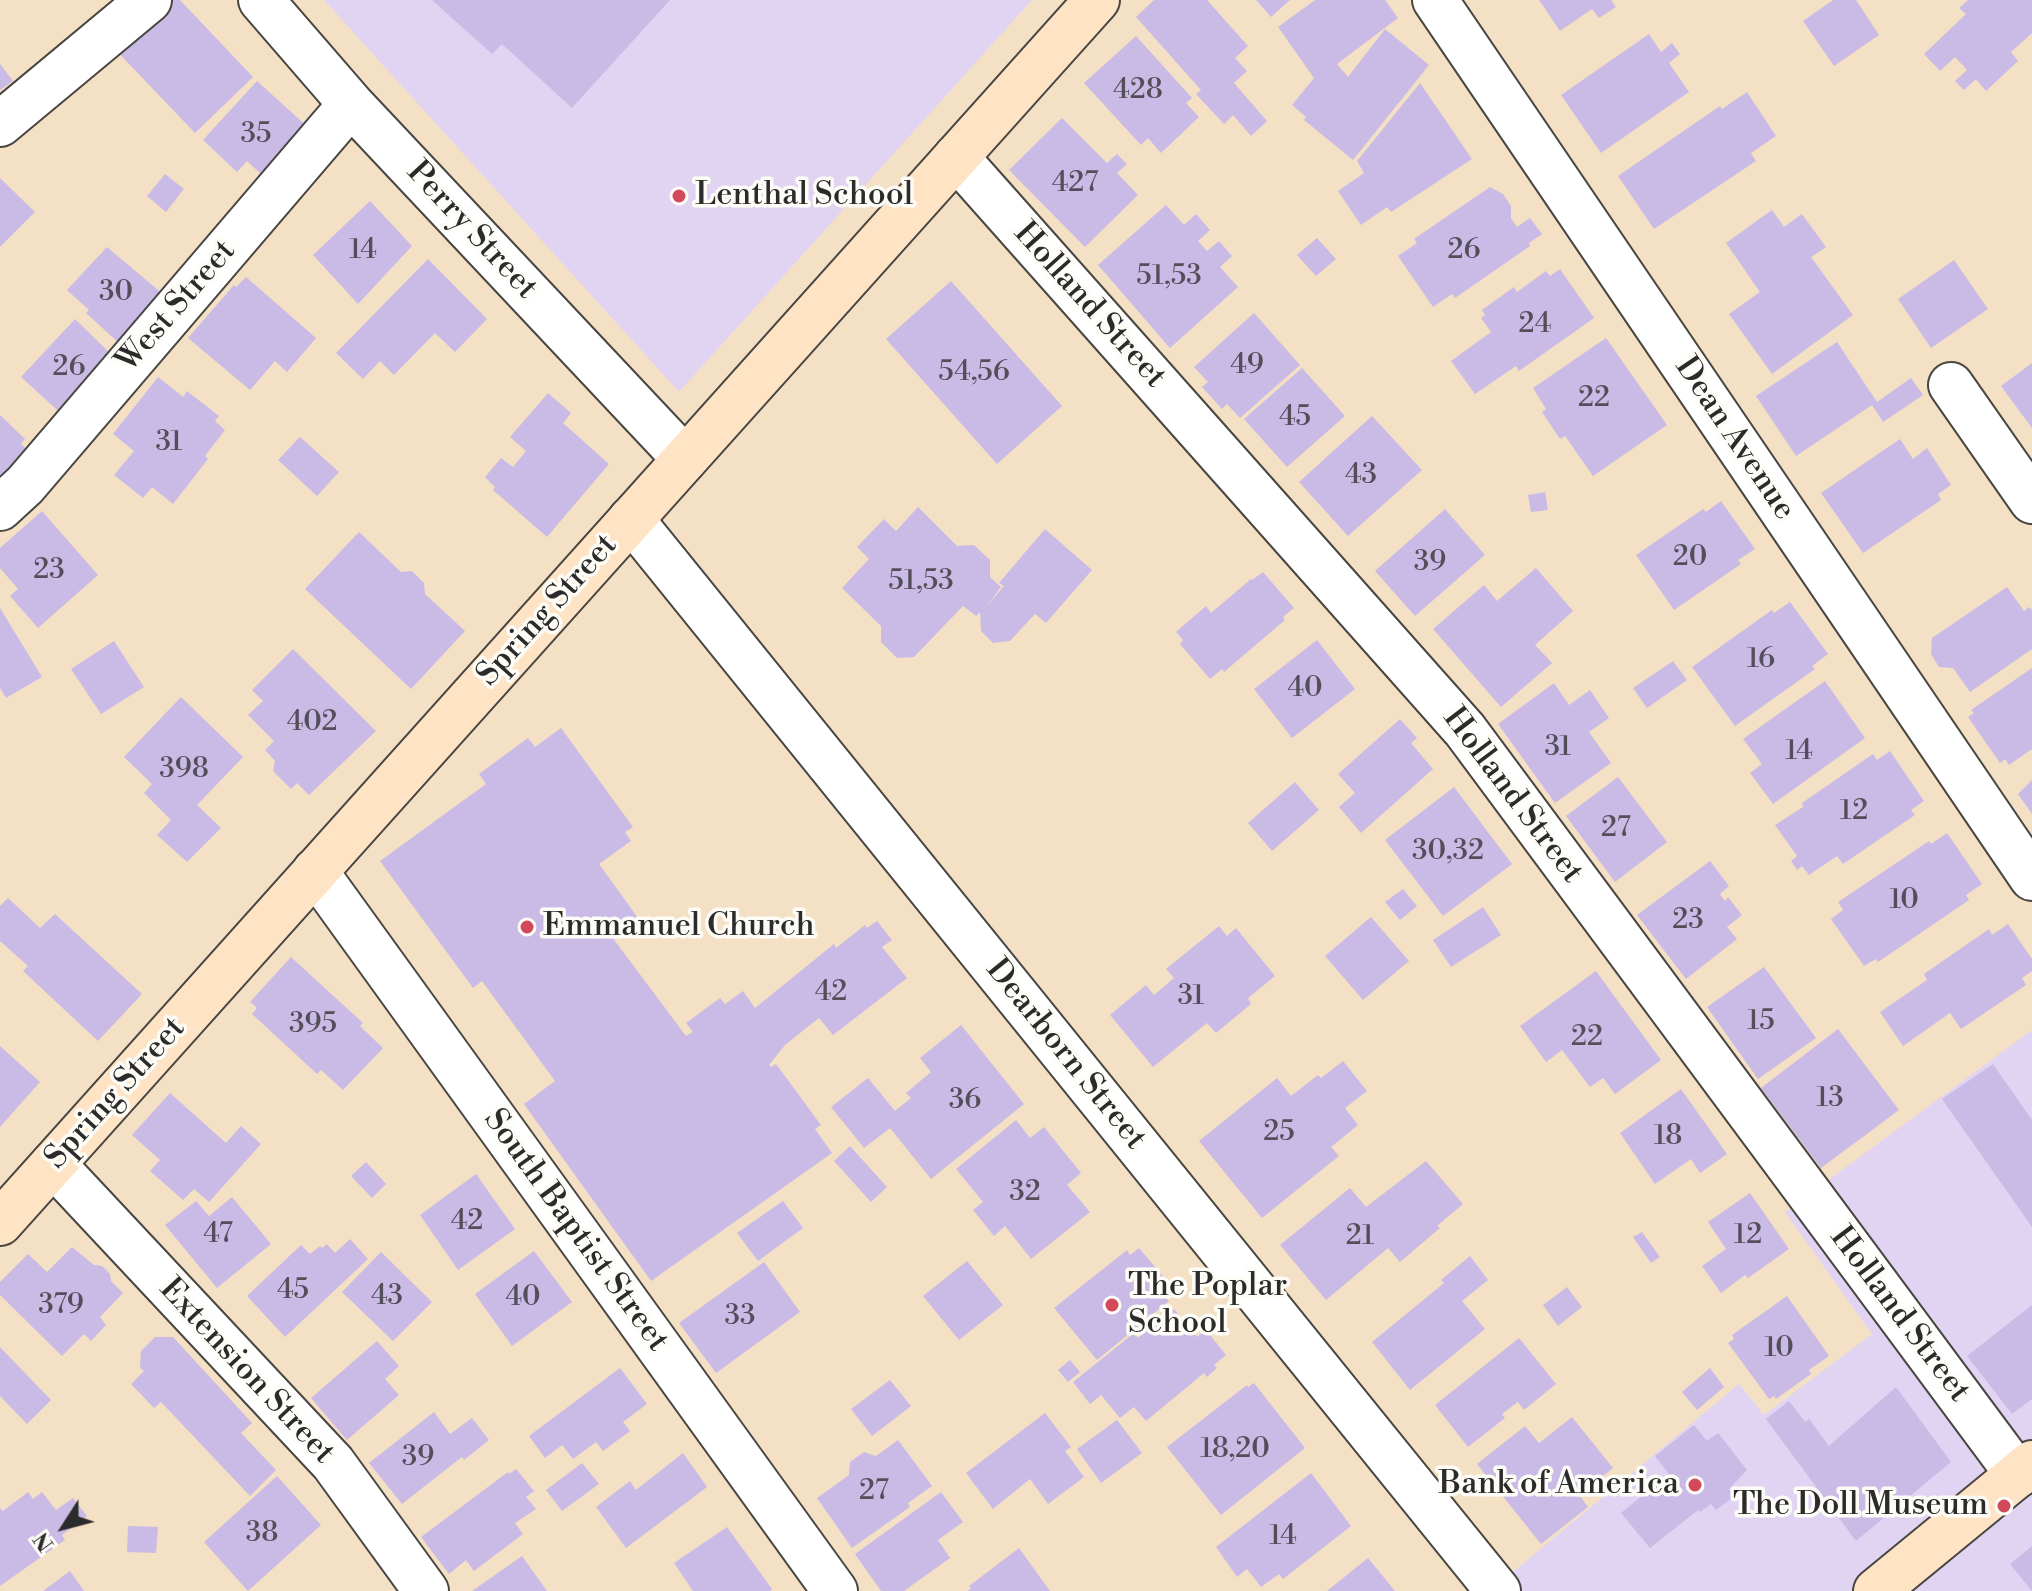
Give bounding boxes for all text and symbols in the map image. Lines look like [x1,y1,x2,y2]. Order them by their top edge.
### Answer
house number: 428 [1113,74,1163,108]
house number: 35 [241,118,271,152]
street label: Perry Street [397,154,545,308]
house number: 427 [1052,167,1098,201]
place label: Lenthal School [695,177,913,215]
marker: Lenthal School [670,187,688,205]
street label: Holland Street [1005,215,1173,397]
street label: West Street [109,233,245,381]
house number: 14 [349,234,377,268]
house number: 26 [1448,234,1480,268]
house number: 51,53 [1136,260,1202,294]
house number: 30 [99,276,133,310]
house number: 24 [1519,308,1551,342]
house number: 49 [1230,349,1264,383]
street label: Dean Avenue [1665,350,1803,528]
house number: 26 [53,351,85,385]
house number: 54,56 [938,356,1010,390]
house number: 22 [1578,382,1610,416]
house number: 45 [1279,401,1311,435]
house number: 31 [156,426,182,460]
house number: 43 [1345,459,1377,493]
street label: Spring Street [470,527,626,695]
house number: 20 [1673,541,1707,575]
house number: 39 [1414,546,1446,580]
house number: 23 [33,554,65,588]
house number: 51,53 [888,565,954,599]
house number: 16 [1747,643,1775,677]
house number: 40 [1287,672,1323,706]
street label: Holland Street [1434,701,1590,891]
house number: 402 [287,706,337,740]
house number: 31 [1545,731,1571,765]
house number: 14 [1785,735,1813,769]
house number: 398 [159,753,209,787]
house number: 12 [1840,795,1868,829]
house number: 27 [1601,812,1631,846]
house number: 30,32 [1412,835,1484,869]
house number: 10 [1889,884,1919,918]
house number: 23 [1672,904,1704,938]
place label: Emmanuel Church [543,908,815,946]
marker: Emmanuel Church [518,918,536,936]
street label: Dearborn Street [976,952,1154,1158]
house number: 42 [815,976,847,1010]
house number: 31 [1178,980,1204,1014]
house number: 15 [1747,1005,1775,1039]
house number: 395 [289,1008,337,1042]
street label: Spring Street [38,1010,194,1178]
house number: 22 [1571,1021,1603,1055]
house number: 13 [1816,1082,1844,1116]
house number: 36 [949,1084,981,1118]
street label: South Baptist Street [474,1102,676,1360]
house number: 25 [1263,1116,1295,1150]
house number: 18 [1654,1120,1682,1154]
house number: 32 [1009,1176,1041,1210]
house number: 42 [451,1205,483,1239]
house number: 47 [203,1218,233,1252]
house number: 12 [1734,1219,1762,1253]
house number: 21 [1346,1220,1374,1254]
street label: Holland Street [1821,1220,1977,1410]
place label: The Poplar School [1128,1268,1287,1343]
street label: Extension Street [150,1271,342,1473]
house number: 45 [277,1274,309,1308]
house number: 43 [371,1280,403,1314]
house number: 40 [505,1281,541,1315]
house number: 379 [38,1289,84,1323]
marker: The Poplar School [1103,1296,1121,1314]
house number: 33 [725,1300,755,1334]
house number: 10 [1764,1332,1794,1366]
house number: 18,20 [1200,1433,1270,1467]
house number: 39 [402,1441,434,1475]
place label: Bank of America [1439,1466,1679,1504]
house number: 27 [859,1475,889,1509]
marker: Bank of America [1686,1476,1704,1494]
north arrow [24,1487,104,1567]
place label: The Doll Museum [1733,1487,1988,1525]
marker: The Doll Museum [1995,1497,2013,1515]
house number: 38 [246,1517,278,1551]
house number: 14 [1269,1520,1297,1554]
text: N [28,1526,60,1556]

